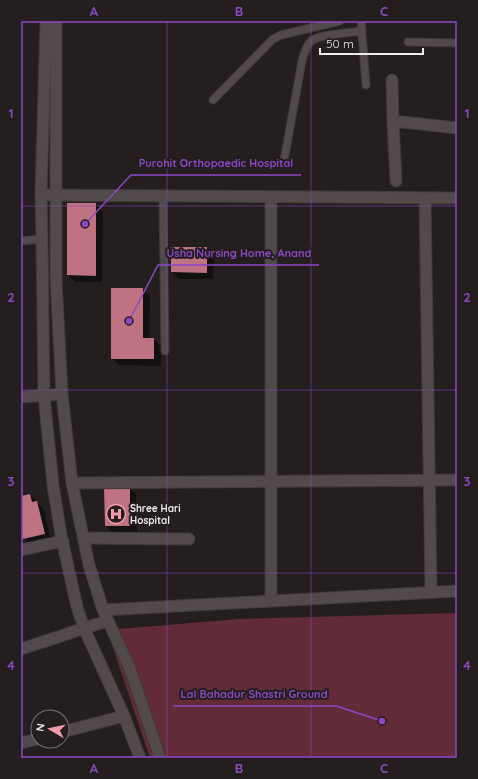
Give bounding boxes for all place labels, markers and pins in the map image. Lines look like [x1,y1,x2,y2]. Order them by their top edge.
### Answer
callout: Purohit Orthopaedic Hospital [131,152,301,175]
callout: Usha Nursing Home, Anand [158,242,319,265]
place label: Shree Hari Hospital [130,502,181,527]
hospital icon: Shree Hari Hospital [105,503,127,525]
callout: Lal Bahadur Shastri Ground [173,683,336,706]

